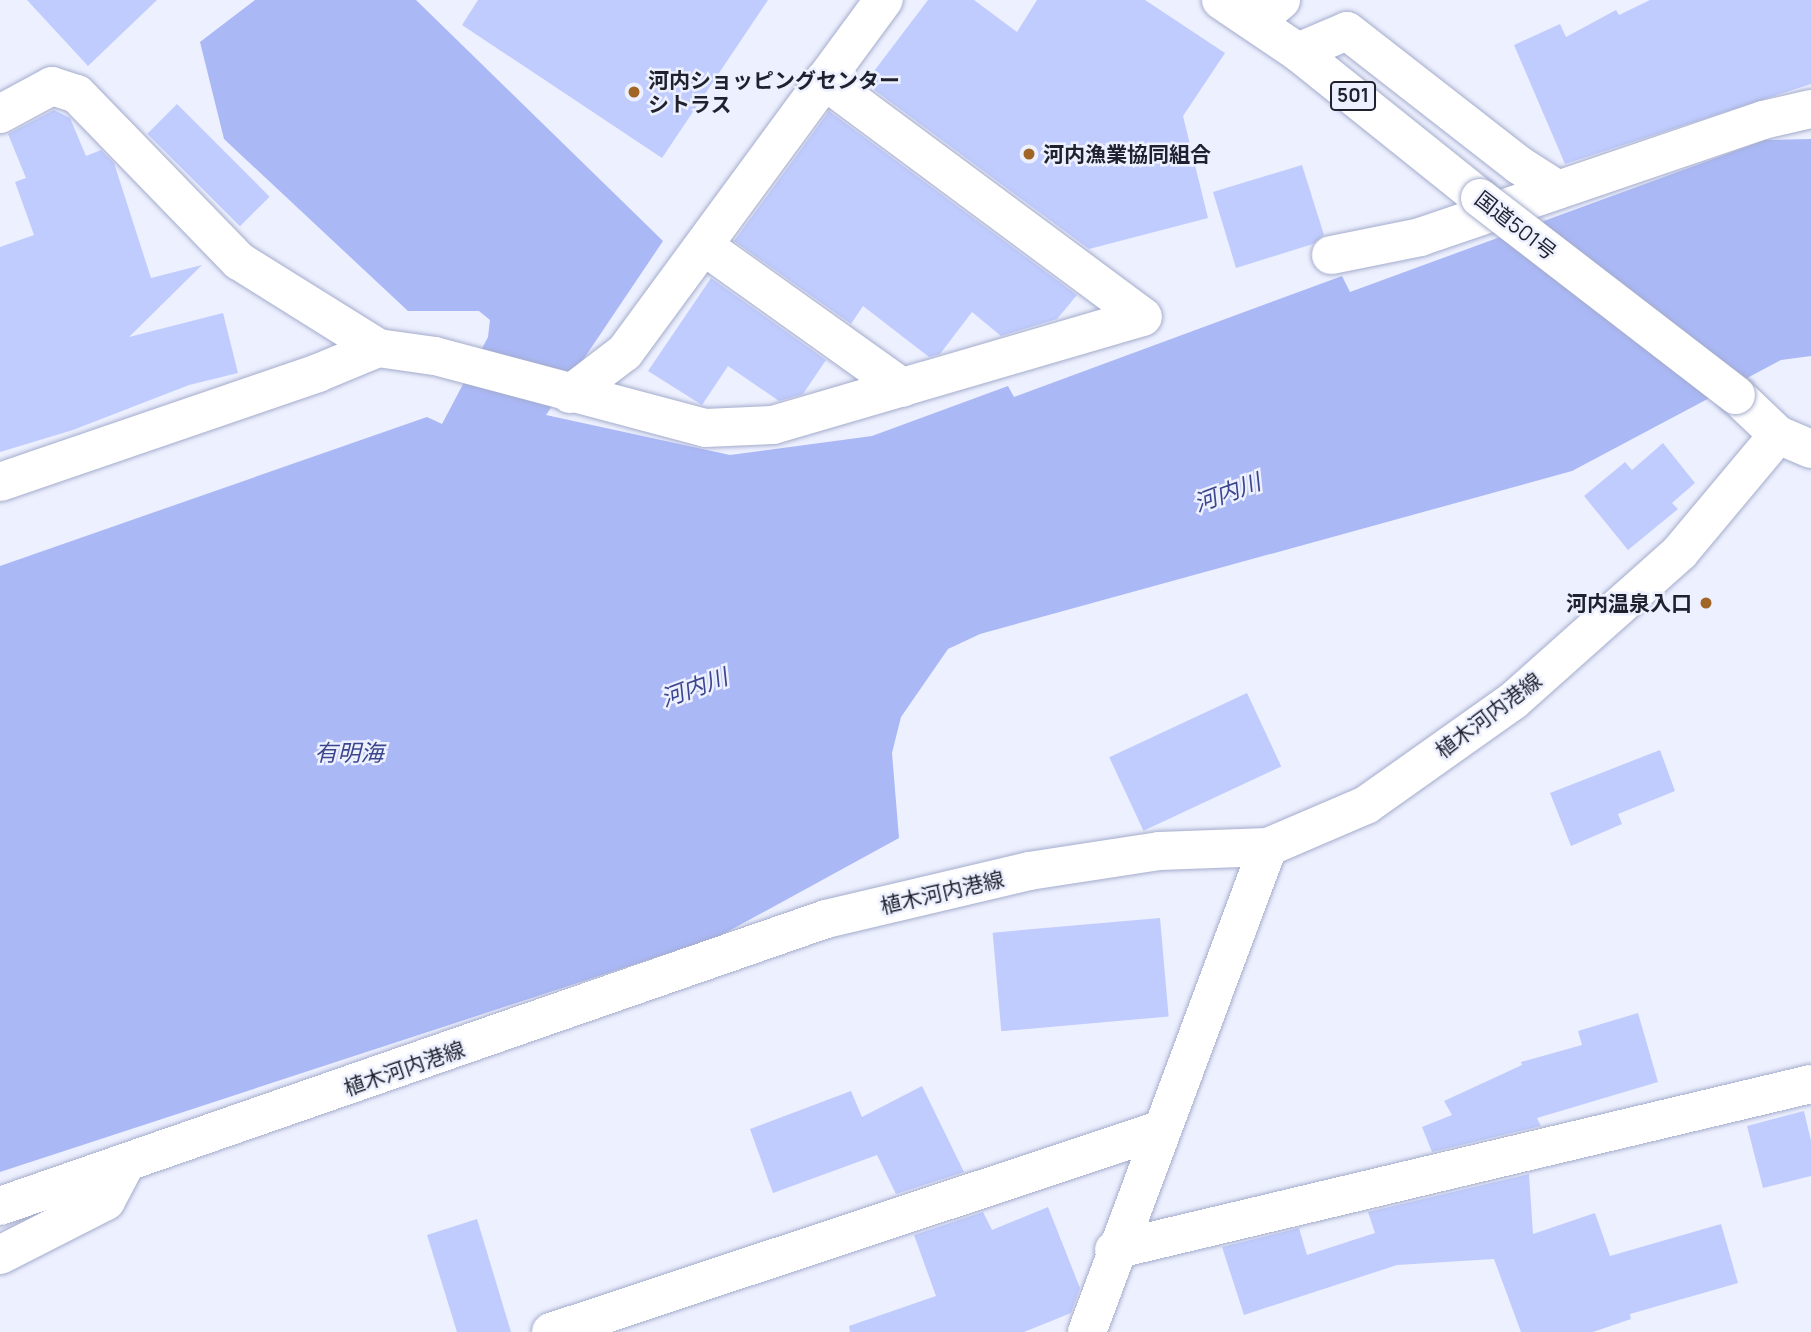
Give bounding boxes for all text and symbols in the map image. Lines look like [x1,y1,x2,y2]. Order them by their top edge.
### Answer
place label: 河内ショッピングセンター シトラス [648,67,900,117]
road number: 501 [1328,80,1378,111]
marker: 河内ショッピングセンター シトラス [626,84,642,100]
place label: 河内漁業協同組合 [1043,141,1211,167]
marker: 河内漁業協同組合 [1021,146,1037,162]
street label: 国道501号 [1470,185,1562,265]
water label: 河内川 [1190,467,1264,517]
place label: 河内温泉入口 [1566,590,1692,616]
marker: 河内温泉入口 [1698,595,1714,611]
water label: 河内川 [657,662,731,712]
street label: 植木河内港線 [1430,667,1546,763]
water label: 有明海 [315,738,383,766]
street label: 植木河内港線 [878,866,1006,918]
street label: 植木河内港線 [340,1036,468,1100]

